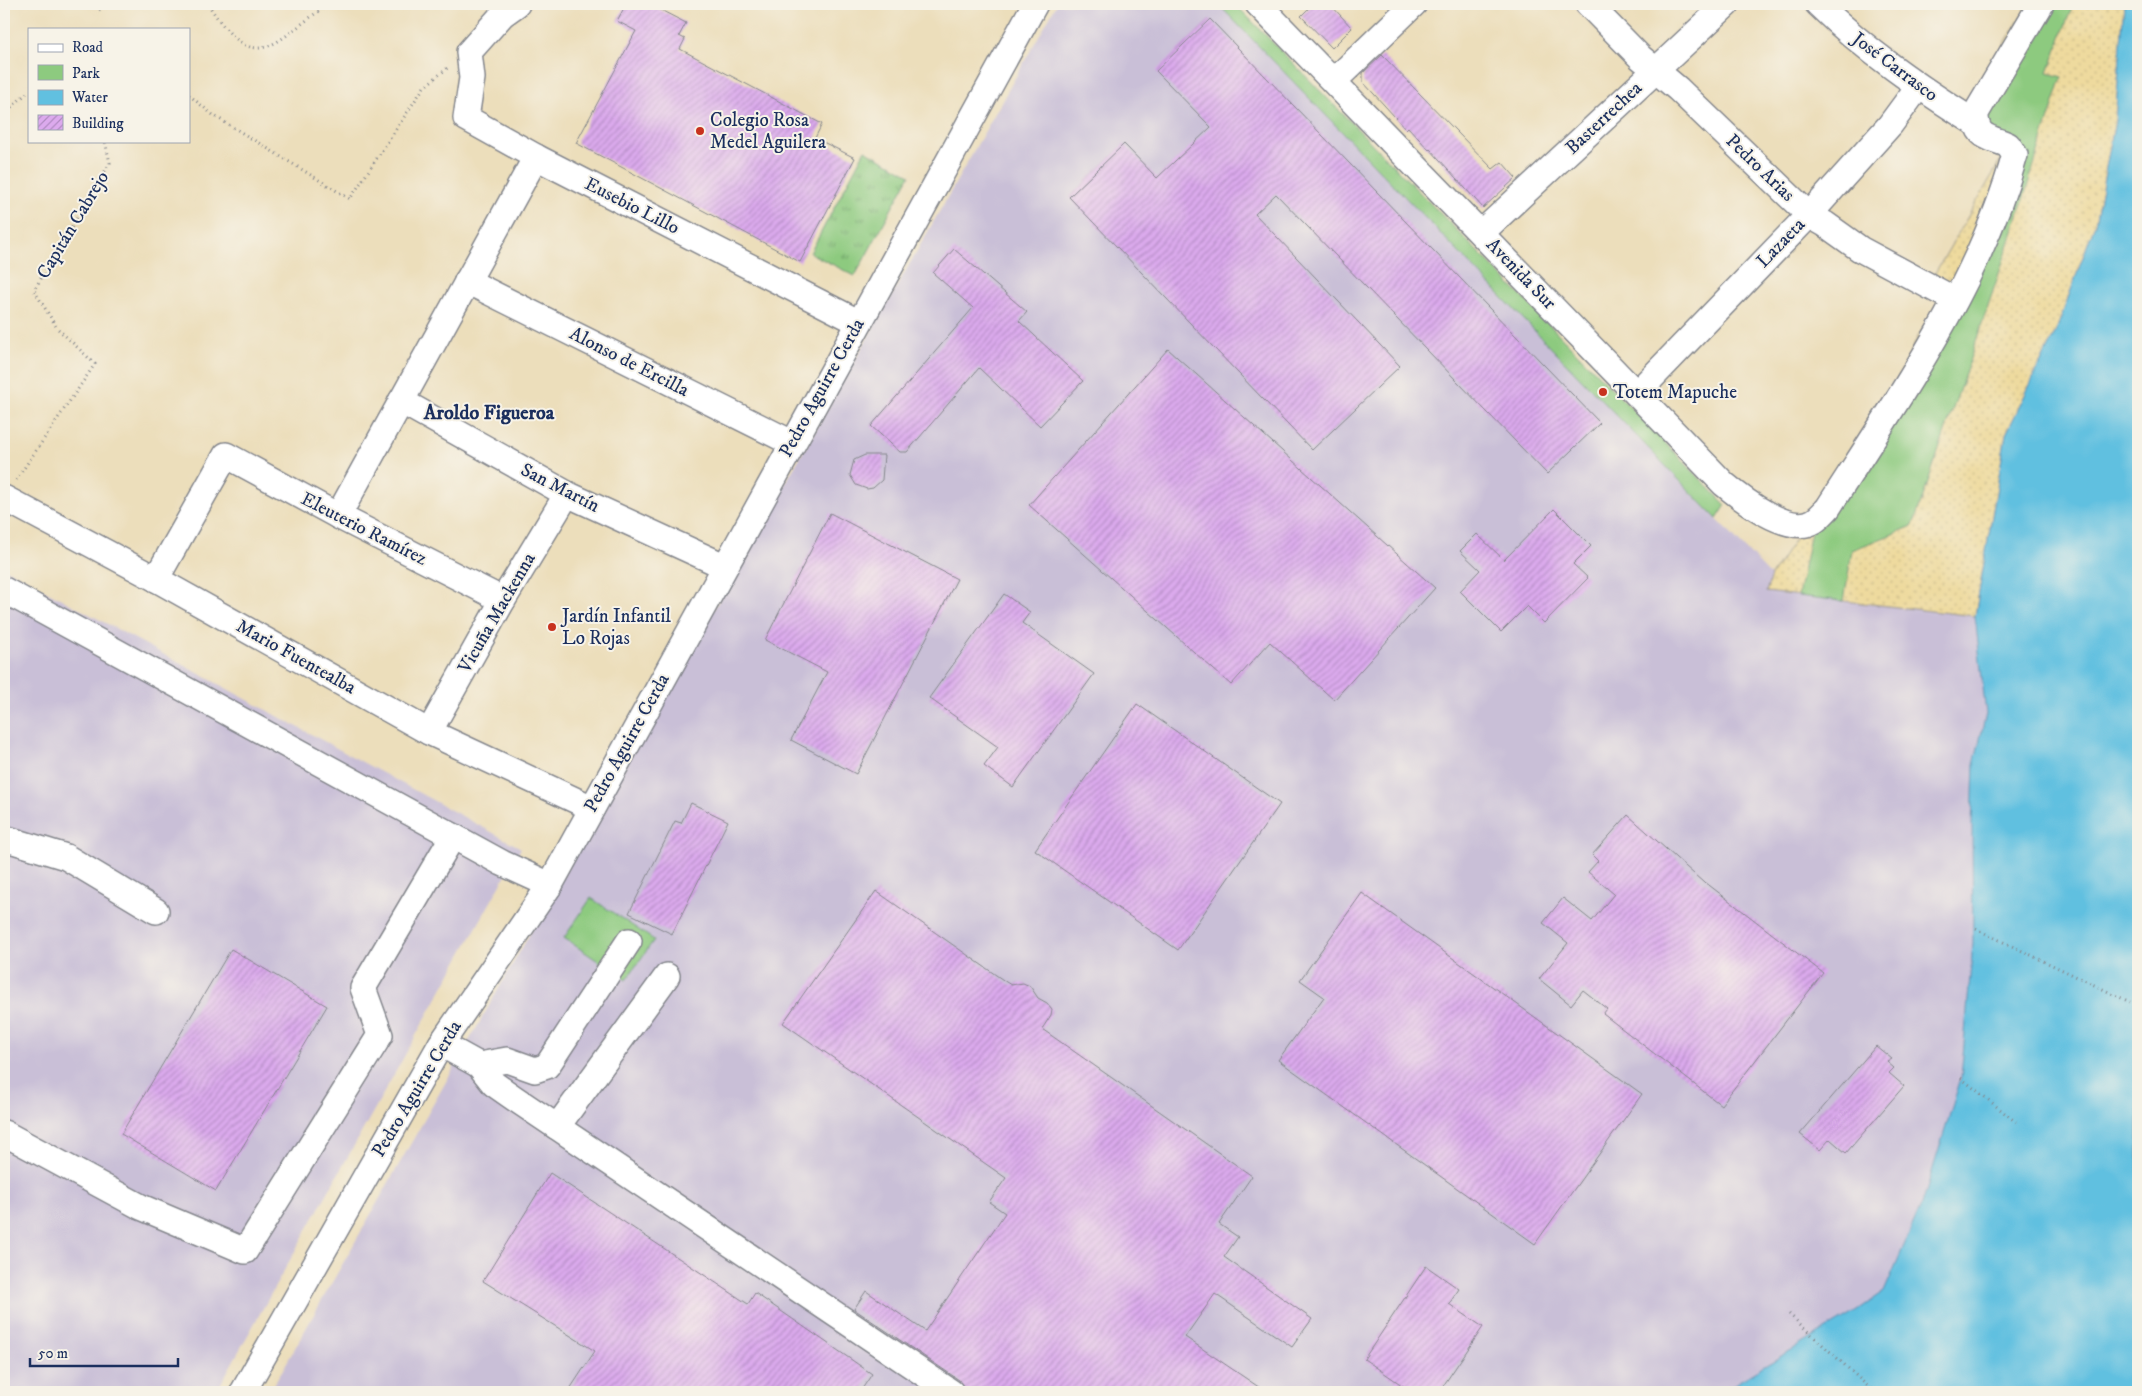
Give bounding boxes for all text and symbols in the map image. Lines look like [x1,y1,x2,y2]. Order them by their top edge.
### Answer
street label: José Carrasco [1846,26,1942,107]
legend [28,28,190,142]
text: Road [72,38,104,57]
text: Park [72,64,101,83]
street label: Basterrechea [1561,77,1647,159]
text: Water [71,88,108,107]
place label: Colegio Rosa Medel Aguilera [710,109,826,154]
text: Building [72,114,124,133]
marker: Colegio Rosa Medel Aguilera [694,125,706,137]
street label: Pedro Arias [1721,130,1799,206]
street label: Capitán Cabrejo [32,167,114,283]
street label: Eusebio Lillo [581,172,683,240]
street label: Lazaeta [1752,213,1810,273]
street label: Avenida Sur [1481,233,1561,315]
street label: Pedro Aguirre Cerda [774,315,870,461]
street label: Alonso de Ercilla [565,322,693,402]
place label: Totem Mapuche [1613,381,1737,404]
marker: Totem Mapuche [1597,386,1609,398]
district label: Aroldo Figueroa [423,401,555,426]
street label: San Martín [517,458,603,518]
street label: Eleuterio Ramírez [297,487,431,571]
street label: Vicuña Mackenna [453,549,541,678]
place label: Jardín Infantil Lo Rojas [560,605,671,650]
street label: Mario Fuentealba [232,615,360,699]
marker: Jardín Infantil Lo Rojas [546,621,558,633]
street label: Pedro Aguirre Cerda [579,670,675,816]
street label: Pedro Aguirre Cerda [367,1017,467,1161]
scale bar [30,1336,178,1368]
text: 50 m [38,1344,68,1363]

